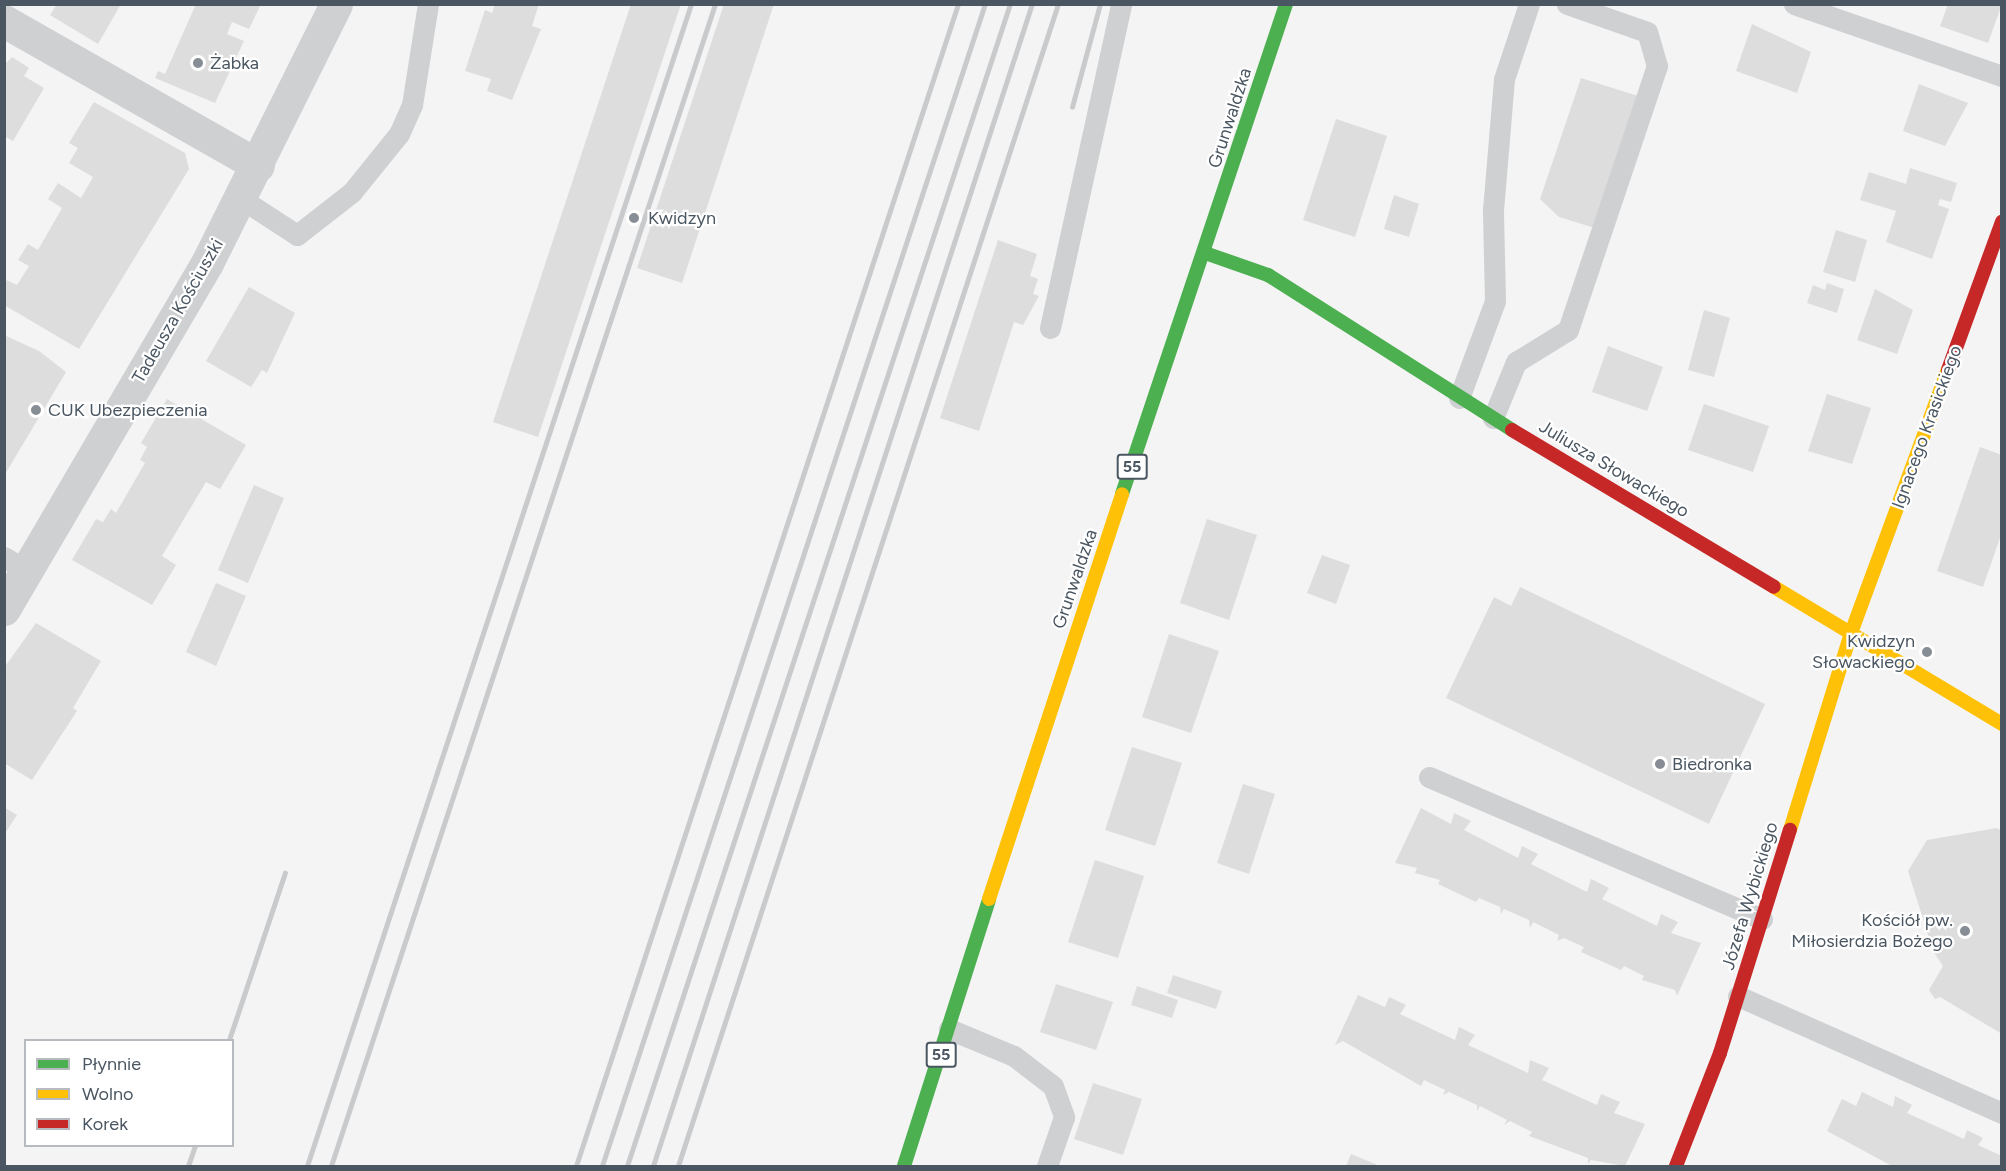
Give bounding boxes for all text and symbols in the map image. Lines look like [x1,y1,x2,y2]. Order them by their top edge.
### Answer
place label: Żabka [210,52,259,74]
marker: Żabka [191,56,205,70]
street label: Grunwaldzka [1204,65,1256,171]
place label: Kwidzyn [648,207,716,229]
marker: Kwidzyn [625,209,643,227]
street label: Tadeusza Kościuszki [128,235,228,387]
street label: Ignacego Krasickiego [1887,343,1967,511]
place label: CUK Ubezpieczenia [48,399,208,421]
marker: CUK Ubezpieczenia [29,403,43,417]
street label: Juliusza Słowackiego [1535,416,1693,522]
road number: 55 [1116,454,1148,480]
street label: Grunwaldzka [1048,526,1102,632]
place label: Kwidzyn Słowackiego [1812,631,1915,674]
marker: Kwidzyn Słowackiego [1920,645,1934,659]
place label: Biedronka [1672,753,1752,775]
marker: Biedronka [1653,757,1667,771]
street label: Józefa Wybickiego [1717,819,1783,973]
place label: Kościół pw. Miłosierdzia Bożego [1791,910,1953,952]
marker: Kościół pw. Miłosierdzia Bożego [1958,924,1972,938]
legend [24,1039,234,1147]
road number: 55 [924,1042,958,1068]
text: Płynnie [82,1053,141,1075]
text: Wolno [82,1083,133,1105]
text: Korek [82,1113,128,1135]

